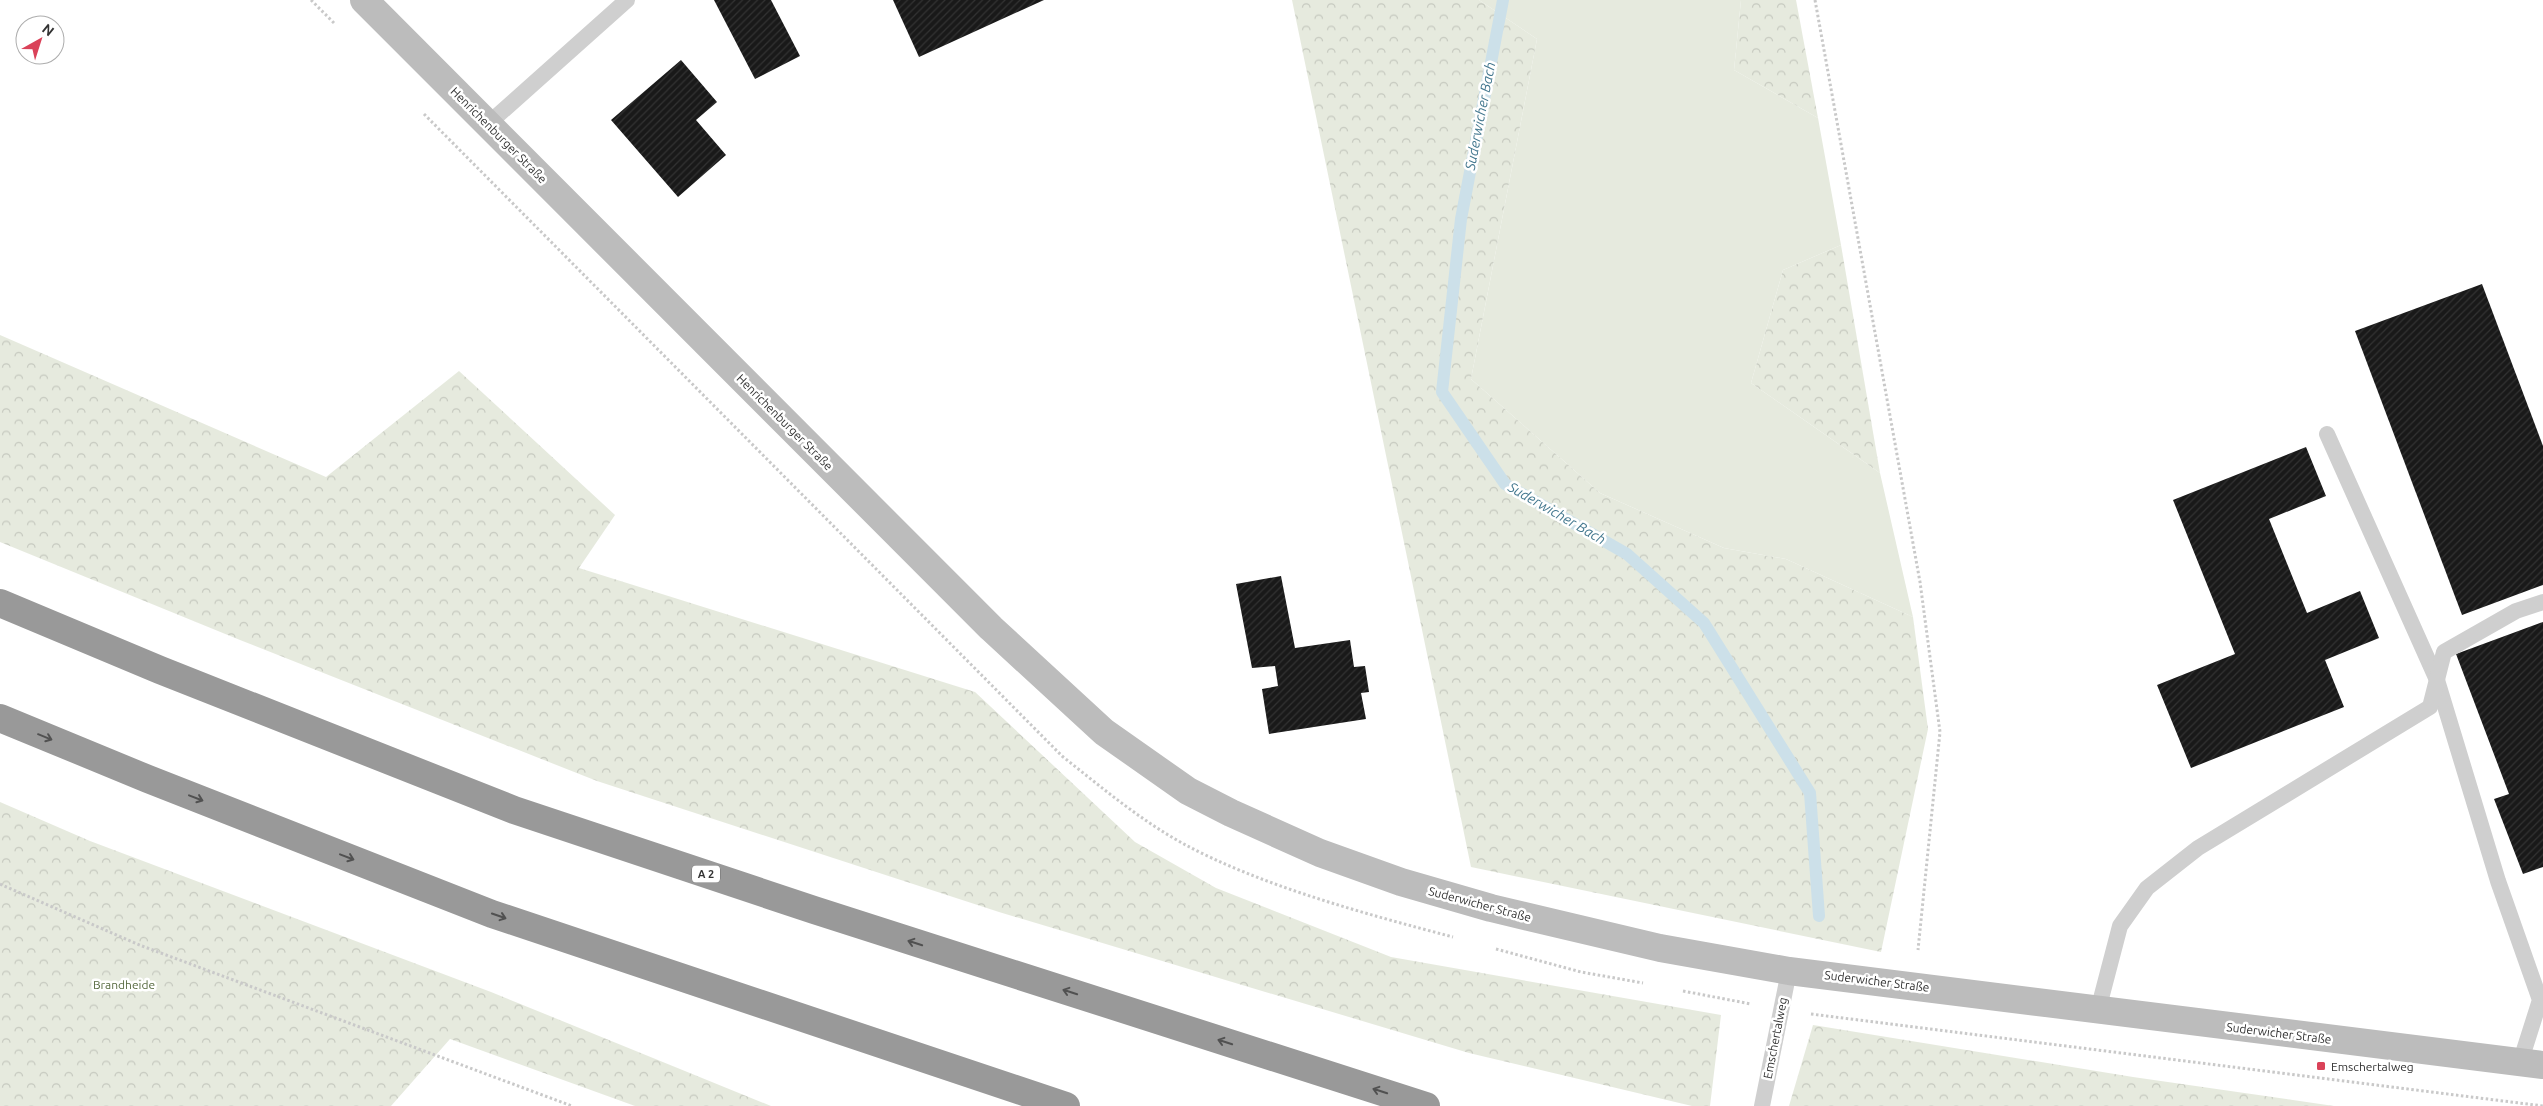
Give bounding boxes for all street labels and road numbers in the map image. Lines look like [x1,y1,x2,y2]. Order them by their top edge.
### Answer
street label: Henrichenburger Straße [448,84,550,186]
street label: Henrichenburger Straße [734,371,836,473]
road number: A 2 [692,866,720,882]
street label: Suderwicher Straße [1427,884,1533,924]
street label: Suderwicher Straße [1824,968,1930,994]
street label: Emschertalweg [1761,996,1789,1080]
street label: Suderwicher Straße [2226,1020,2332,1046]

